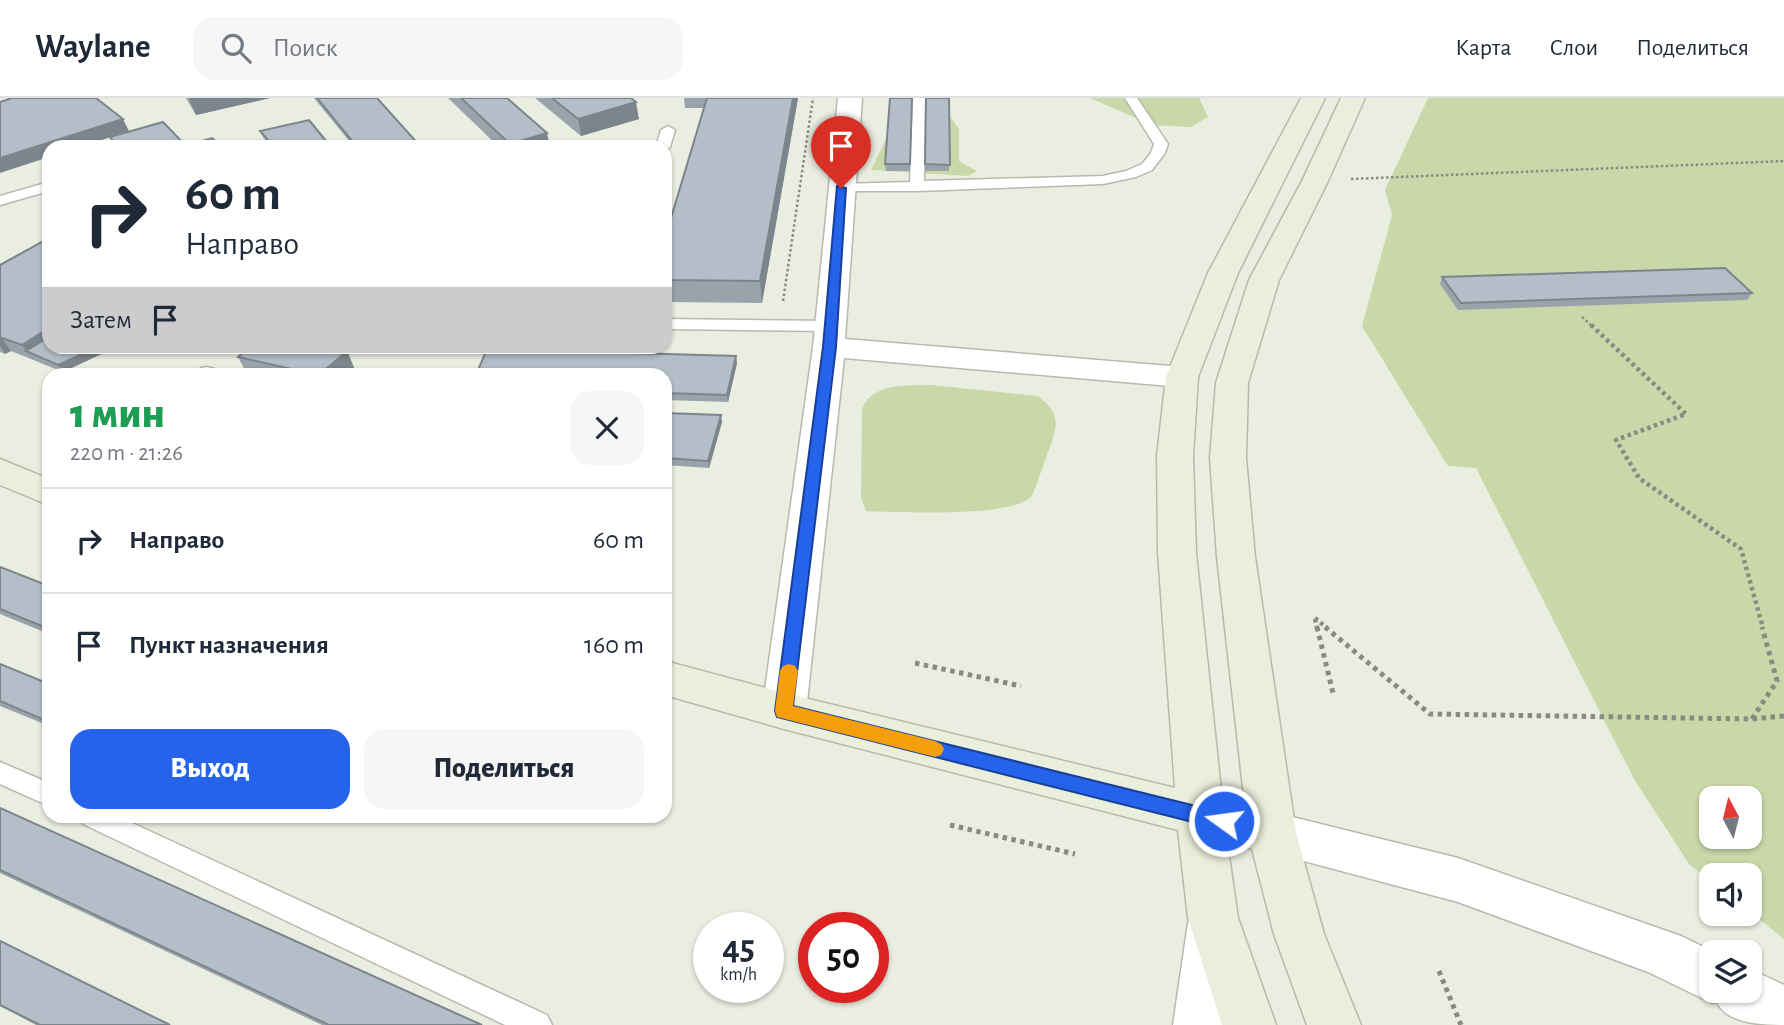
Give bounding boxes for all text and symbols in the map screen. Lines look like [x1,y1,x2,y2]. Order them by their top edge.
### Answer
search box [193,17,683,80]
icon: search [217,29,255,67]
text: Waylane [35,31,151,64]
text: Поиск [273,35,338,61]
text: Карта [1455,36,1511,60]
text: Слои [1549,36,1598,60]
text: Поделиться [1636,36,1749,60]
pin [811,116,871,188]
icon: arrive [822,127,860,165]
icon: right [70,168,161,259]
text: 60 m [185,170,281,219]
text: Направо [185,228,299,260]
icon: arrive [146,301,184,339]
text: Затем [70,307,132,333]
button: close [570,391,644,465]
text: 1 мин [70,393,165,435]
text: 220 m · 21:26 [70,442,183,465]
icon: right [70,522,108,560]
text: Направо [129,527,224,553]
text: 60 m [593,527,644,553]
icon: arrive [70,627,108,665]
text: Пункт назначения [129,632,329,658]
text: 160 m [584,632,644,658]
button: Выход [70,729,350,809]
button: Поделиться [364,729,644,809]
position arrow [1187,784,1261,858]
north arrow [1699,786,1762,849]
map controls [1699,786,1762,1003]
button: sound [1699,863,1762,926]
speed limit sign: 50 [798,912,889,1003]
text: 45 [722,931,755,966]
button: layers [1699,940,1762,1003]
text: km/h [720,966,757,984]

